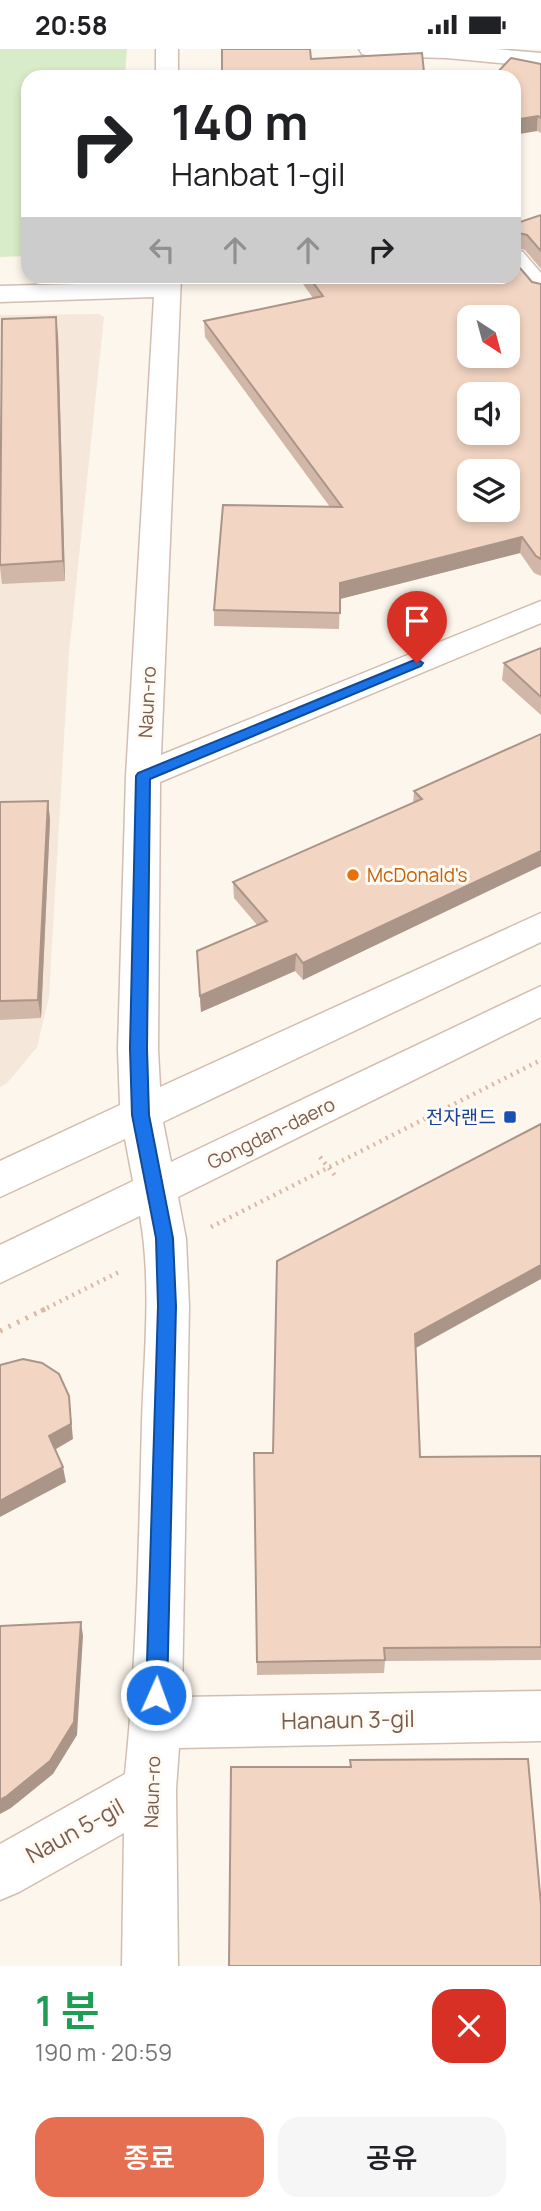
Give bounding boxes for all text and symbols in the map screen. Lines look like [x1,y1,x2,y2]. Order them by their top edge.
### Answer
text: 20:58 [35,7,108,43]
text: 140 m [171,88,308,155]
icon: right [56,98,147,189]
text: Hanbat 1-gil [171,152,345,196]
icon: left [143,231,181,269]
icon: ahead [216,231,254,269]
icon: ahead [289,231,327,269]
icon: right [362,231,400,269]
north arrow [457,305,520,367]
map controls [457,305,520,522]
button: sound [457,382,520,445]
button: layers [457,459,520,522]
pin [387,591,447,663]
icon: arrive [398,602,436,640]
street label: Naun-ro [132,665,162,739]
place label: McDonald's [367,862,468,888]
marker: McDonald's [345,867,361,883]
street label: Gongdan-daero [203,1091,339,1175]
place label: 전자랜드 [426,1104,496,1130]
marker: 전자랜드 [502,1109,518,1125]
position arrow [119,1658,193,1732]
street label: Hanaun 3-gil [281,1702,415,1736]
street label: Naun-ro [138,1756,166,1828]
street label: Naun 5-gil [20,1790,129,1870]
text: 1 분 [35,1981,100,2039]
button: close [432,1989,506,2063]
text: 190 m · 20:59 [35,2036,172,2068]
button: 종료 [35,2117,264,2197]
button: 공유 [278,2117,506,2197]

